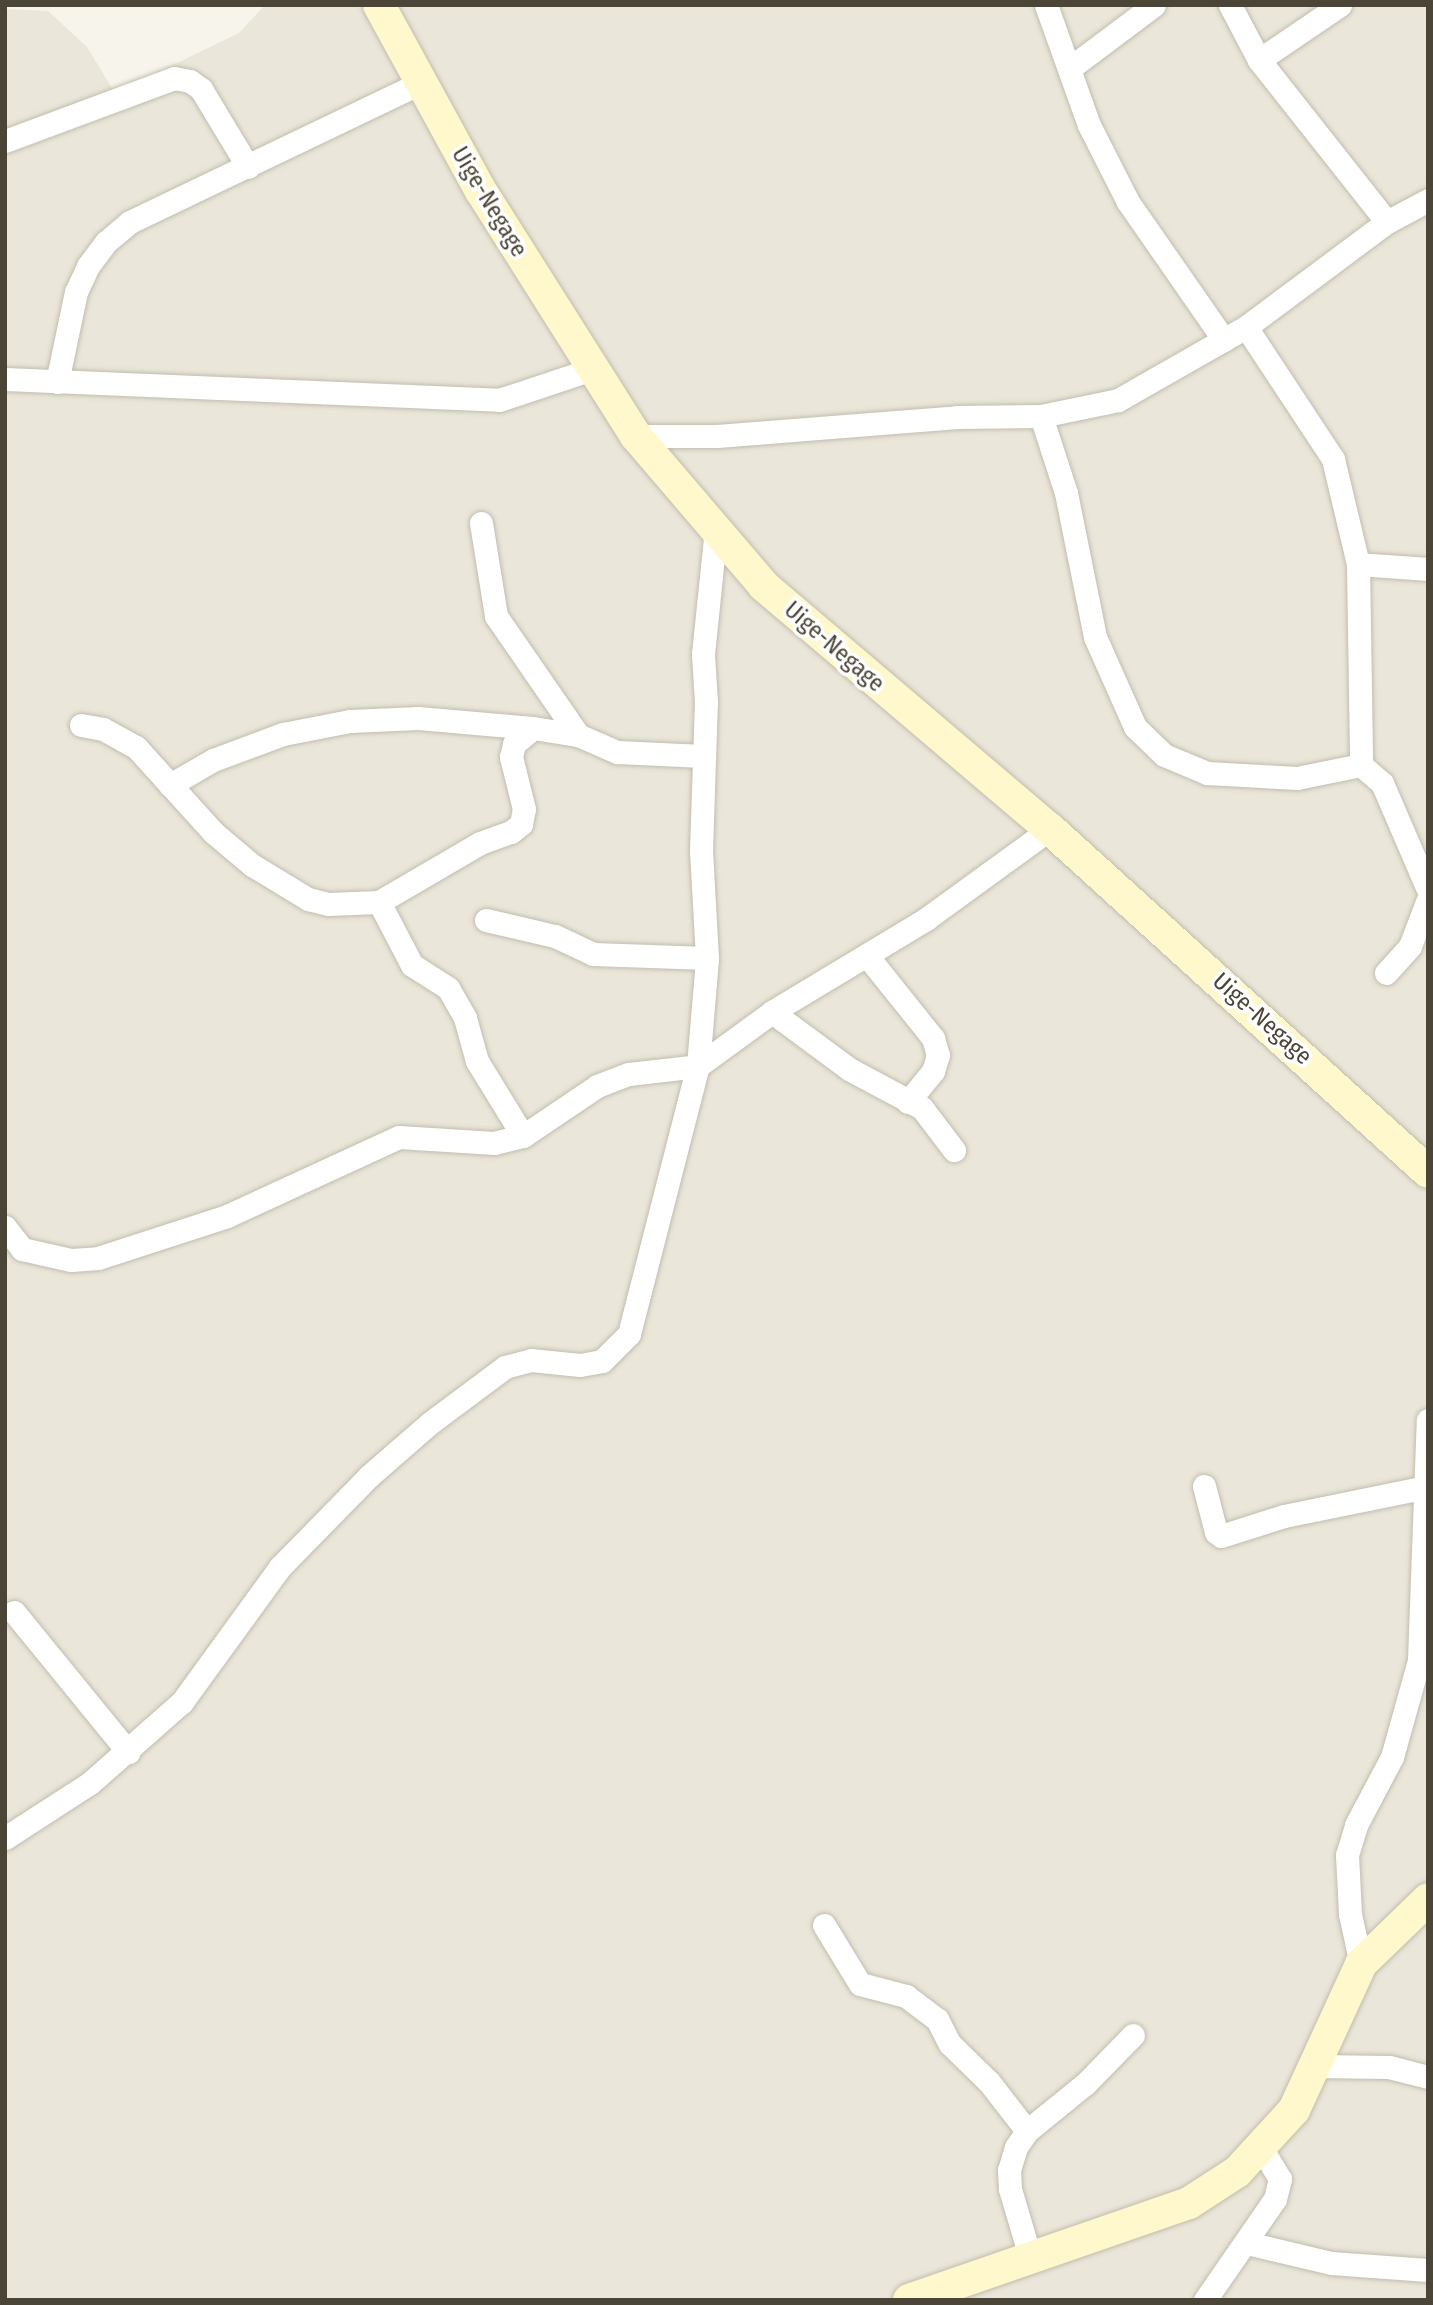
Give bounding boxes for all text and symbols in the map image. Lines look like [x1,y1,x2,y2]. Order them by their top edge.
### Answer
street label: Uige-Negage [445,142,533,262]
street label: Uige-Negage [778,596,890,698]
street label: Uige-Negage [1207,967,1317,1071]

